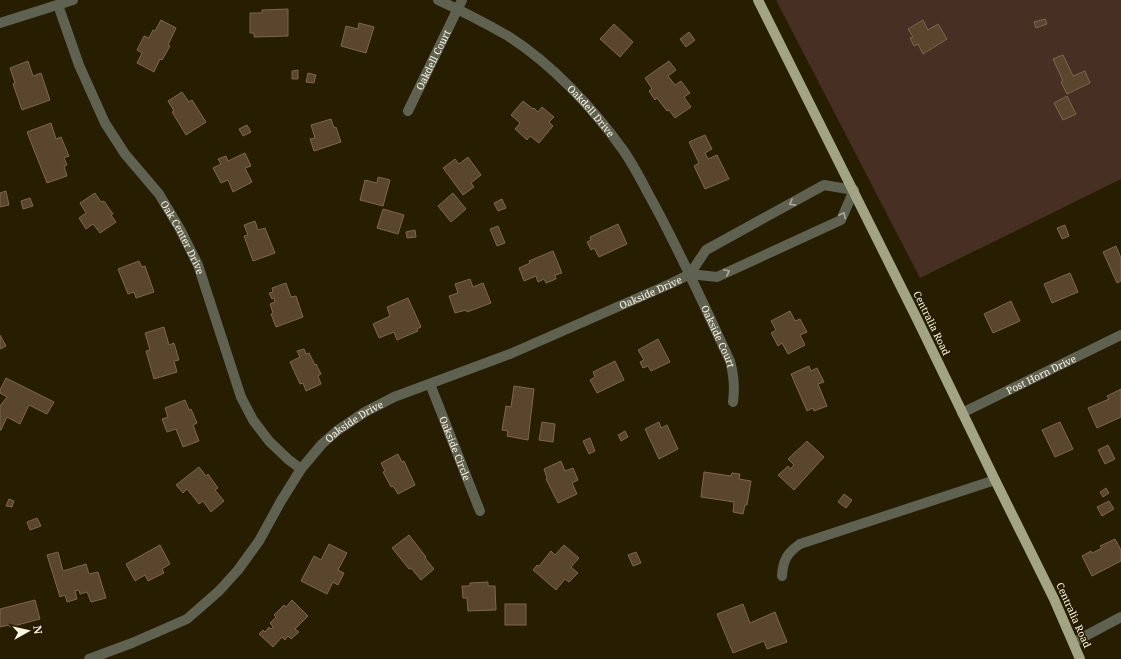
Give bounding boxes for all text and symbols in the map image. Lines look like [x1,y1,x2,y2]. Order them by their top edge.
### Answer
street label: Oakdell Court [412,27,454,92]
street label: Oakdell Drive [564,81,618,140]
street label: Oak Center Drive [157,198,208,276]
one-way arrow [789,198,796,205]
one-way arrow [838,212,845,219]
one-way arrow [723,269,731,277]
street label: Oakside Drive [617,272,684,312]
street label: Centralia Road [910,288,954,358]
street label: Oakside Court [698,303,739,369]
street label: Post Horn Drive [1004,351,1078,397]
street label: Oakside Drive [322,397,385,445]
street label: Oakside Circle [436,414,474,482]
street label: Centralia Road [1053,580,1095,650]
north arrow [8,611,48,651]
text: N [30,624,46,635]

